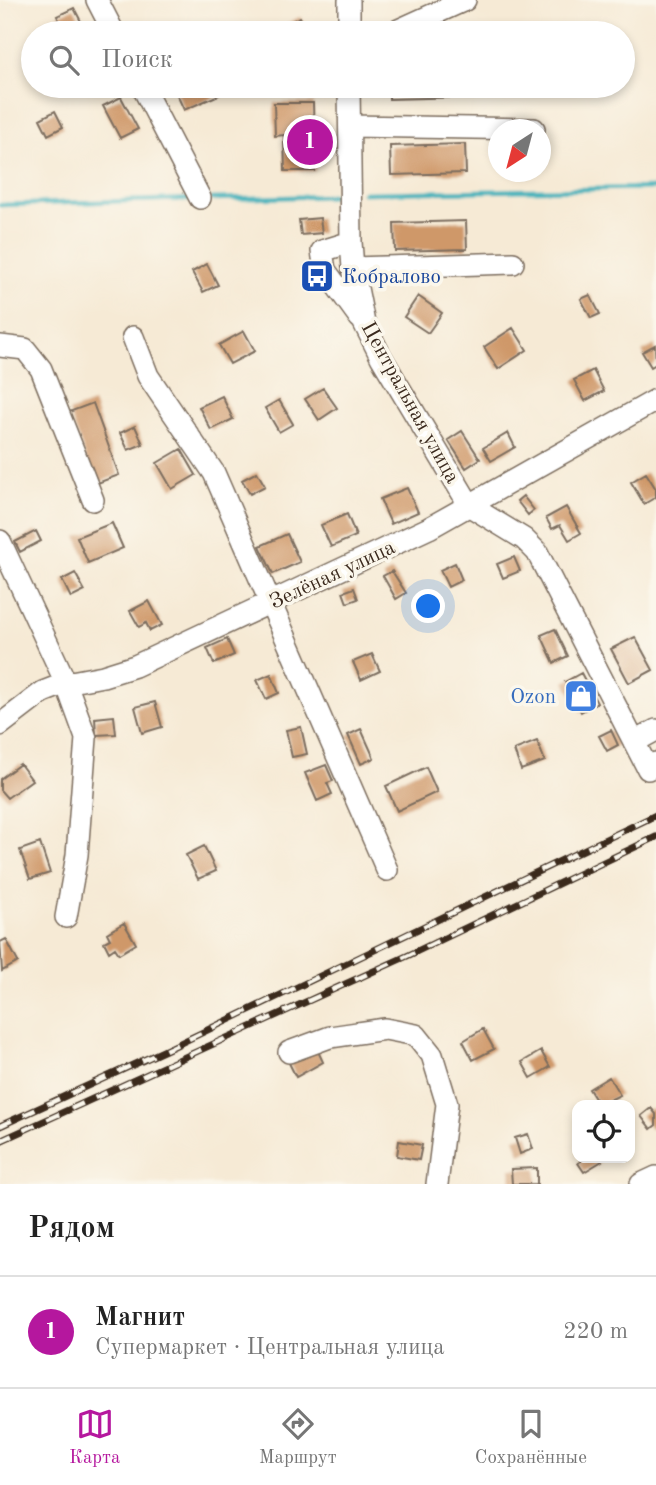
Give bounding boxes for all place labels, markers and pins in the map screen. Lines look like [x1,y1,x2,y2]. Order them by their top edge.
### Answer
pin: 1 [287,116,333,168]
bus stop icon: Кобралово [298,257,336,295]
place label: Кобралово [342,267,441,288]
shop icon: Ozon [562,677,600,715]
place label: Ozon [510,687,556,708]

